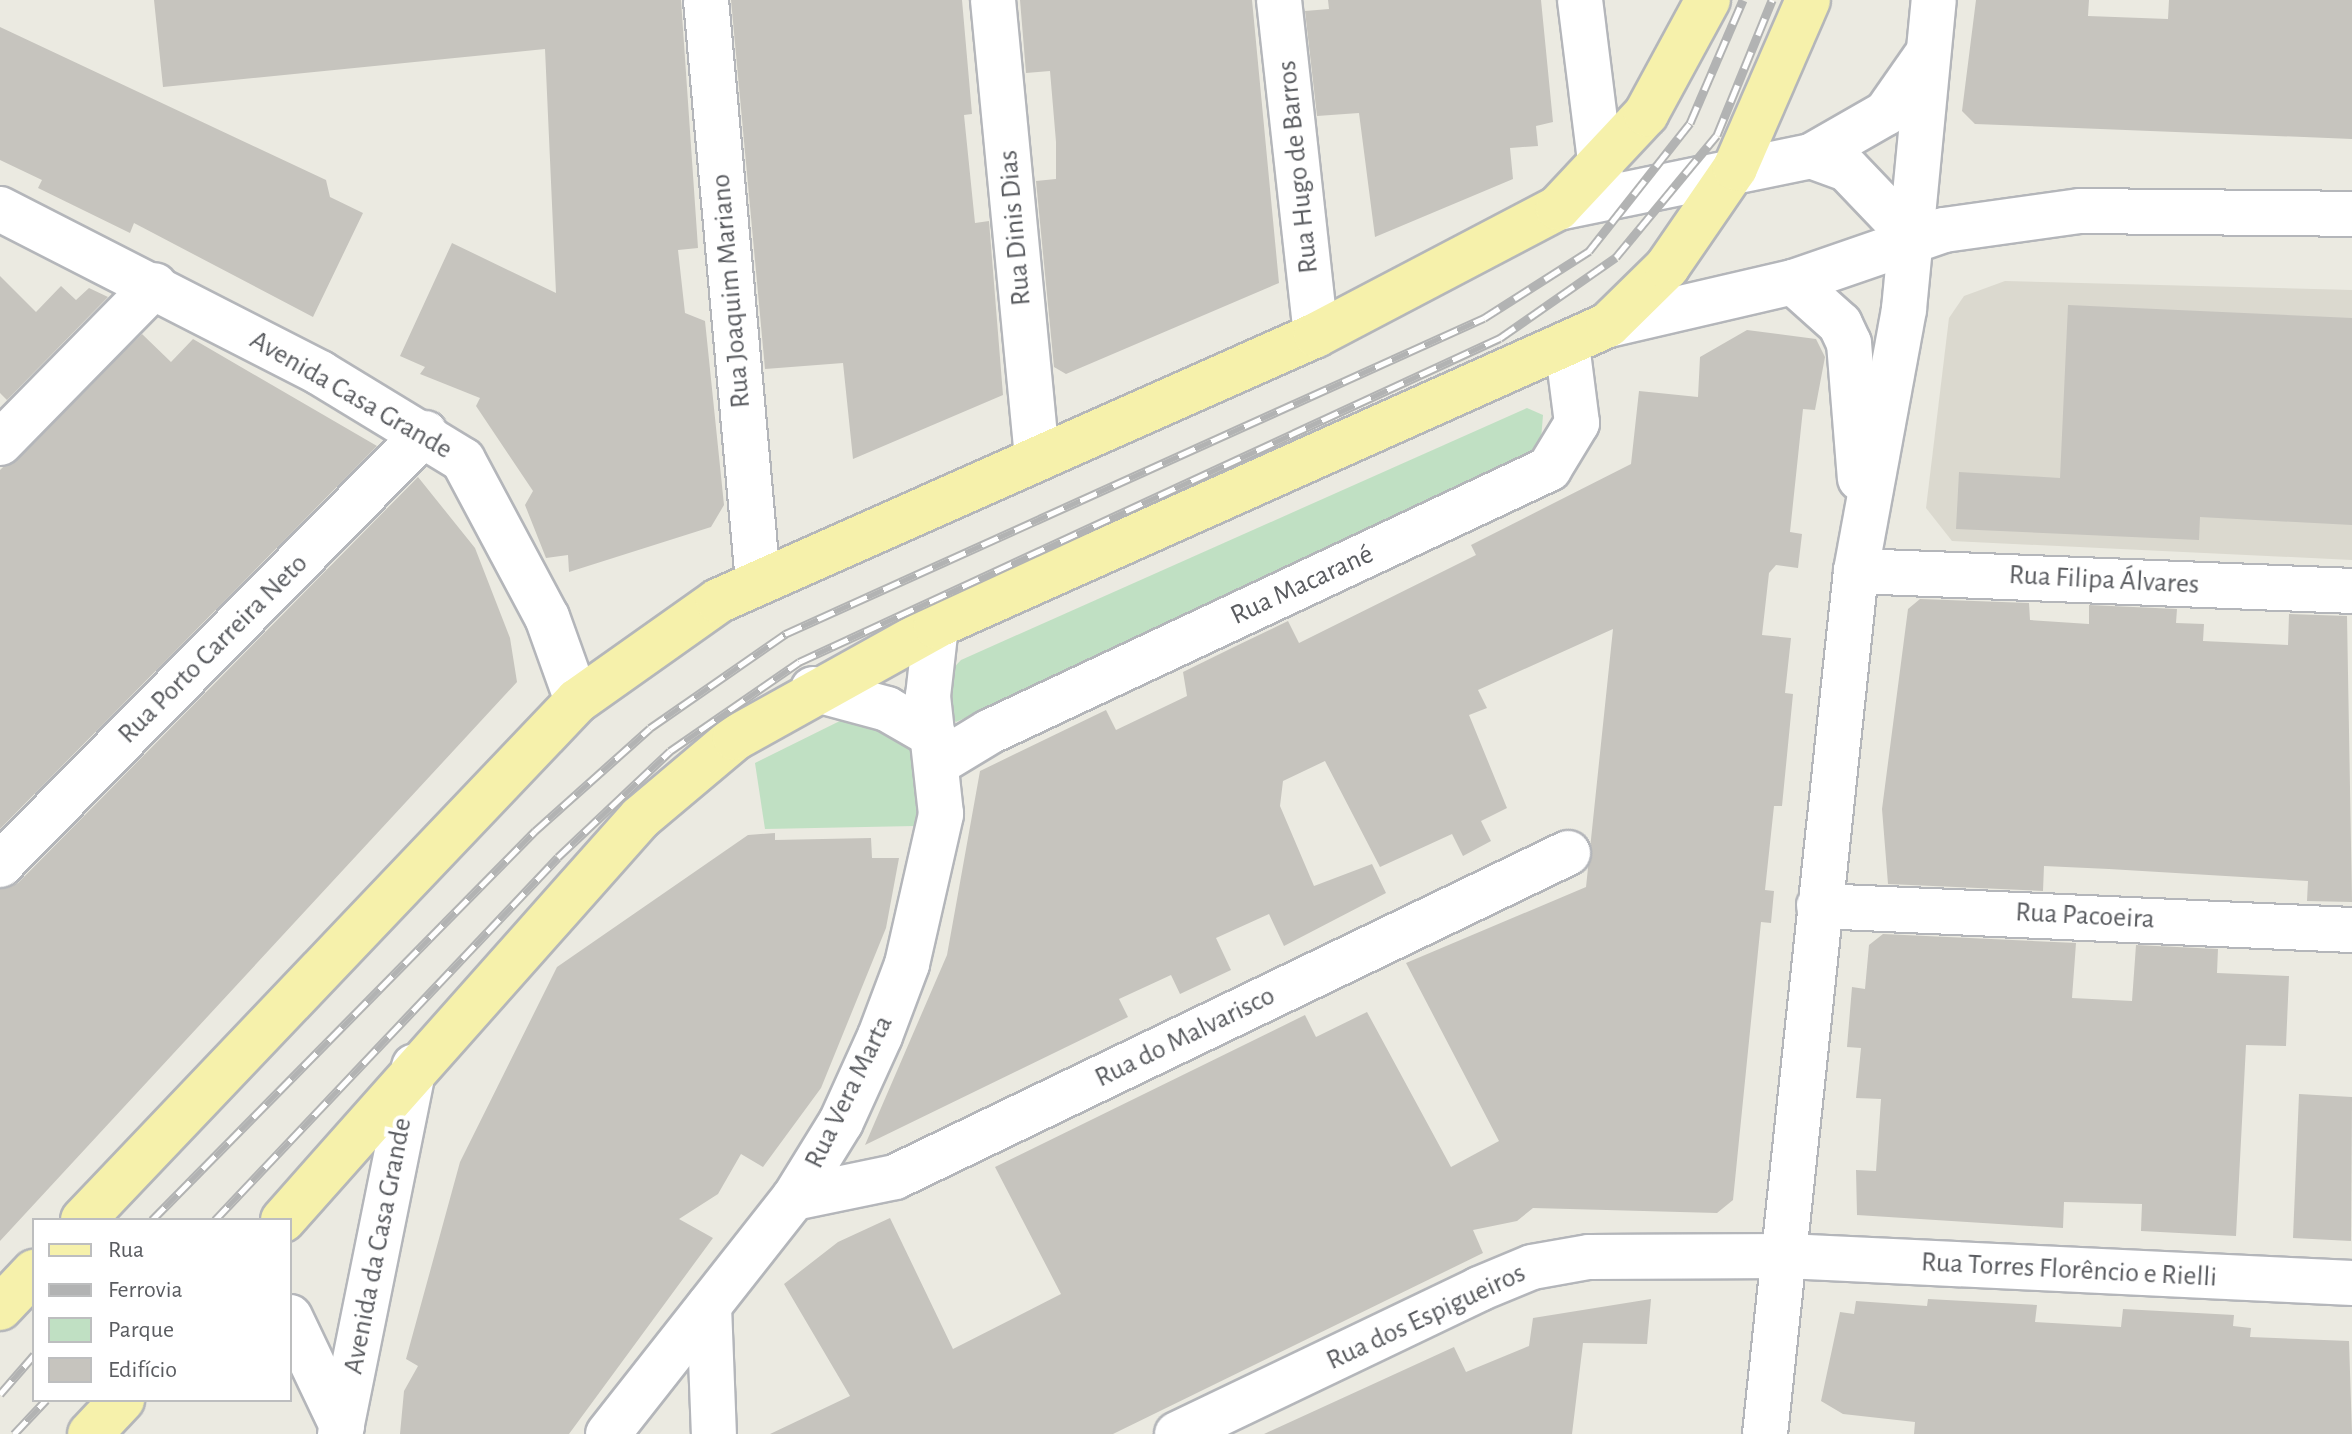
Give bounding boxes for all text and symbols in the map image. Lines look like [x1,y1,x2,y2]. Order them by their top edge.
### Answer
street label: Rua Hugo de Barros [1270,59,1326,275]
street label: Rua Dinis Dias [991,149,1039,307]
street label: Rua Joaquim Mariano [704,172,758,410]
street label: Avenida Casa Grande [244,323,458,467]
street label: Rua Macarané [1225,537,1379,633]
street label: Rua Porto Carreira Neto [111,547,315,751]
street label: Rua Filipa Álvares [2008,558,2200,602]
street label: Rua Pacoeira [2014,896,2156,936]
street label: Rua do Malvarisco [1090,979,1280,1095]
street label: Rua Vera Marta [798,1010,900,1174]
street label: Avenida da Casa Grande [337,1115,419,1377]
legend [32,1218,292,1402]
text: Rua [108,1238,144,1262]
street label: Rua Torres Florêncio e Rielli [1920,1245,2218,1295]
street label: Rua dos Espigueiros [1321,1256,1531,1378]
text: Ferrovia [108,1278,183,1302]
text: Parque [108,1318,174,1342]
text: Edifício [108,1358,177,1382]

